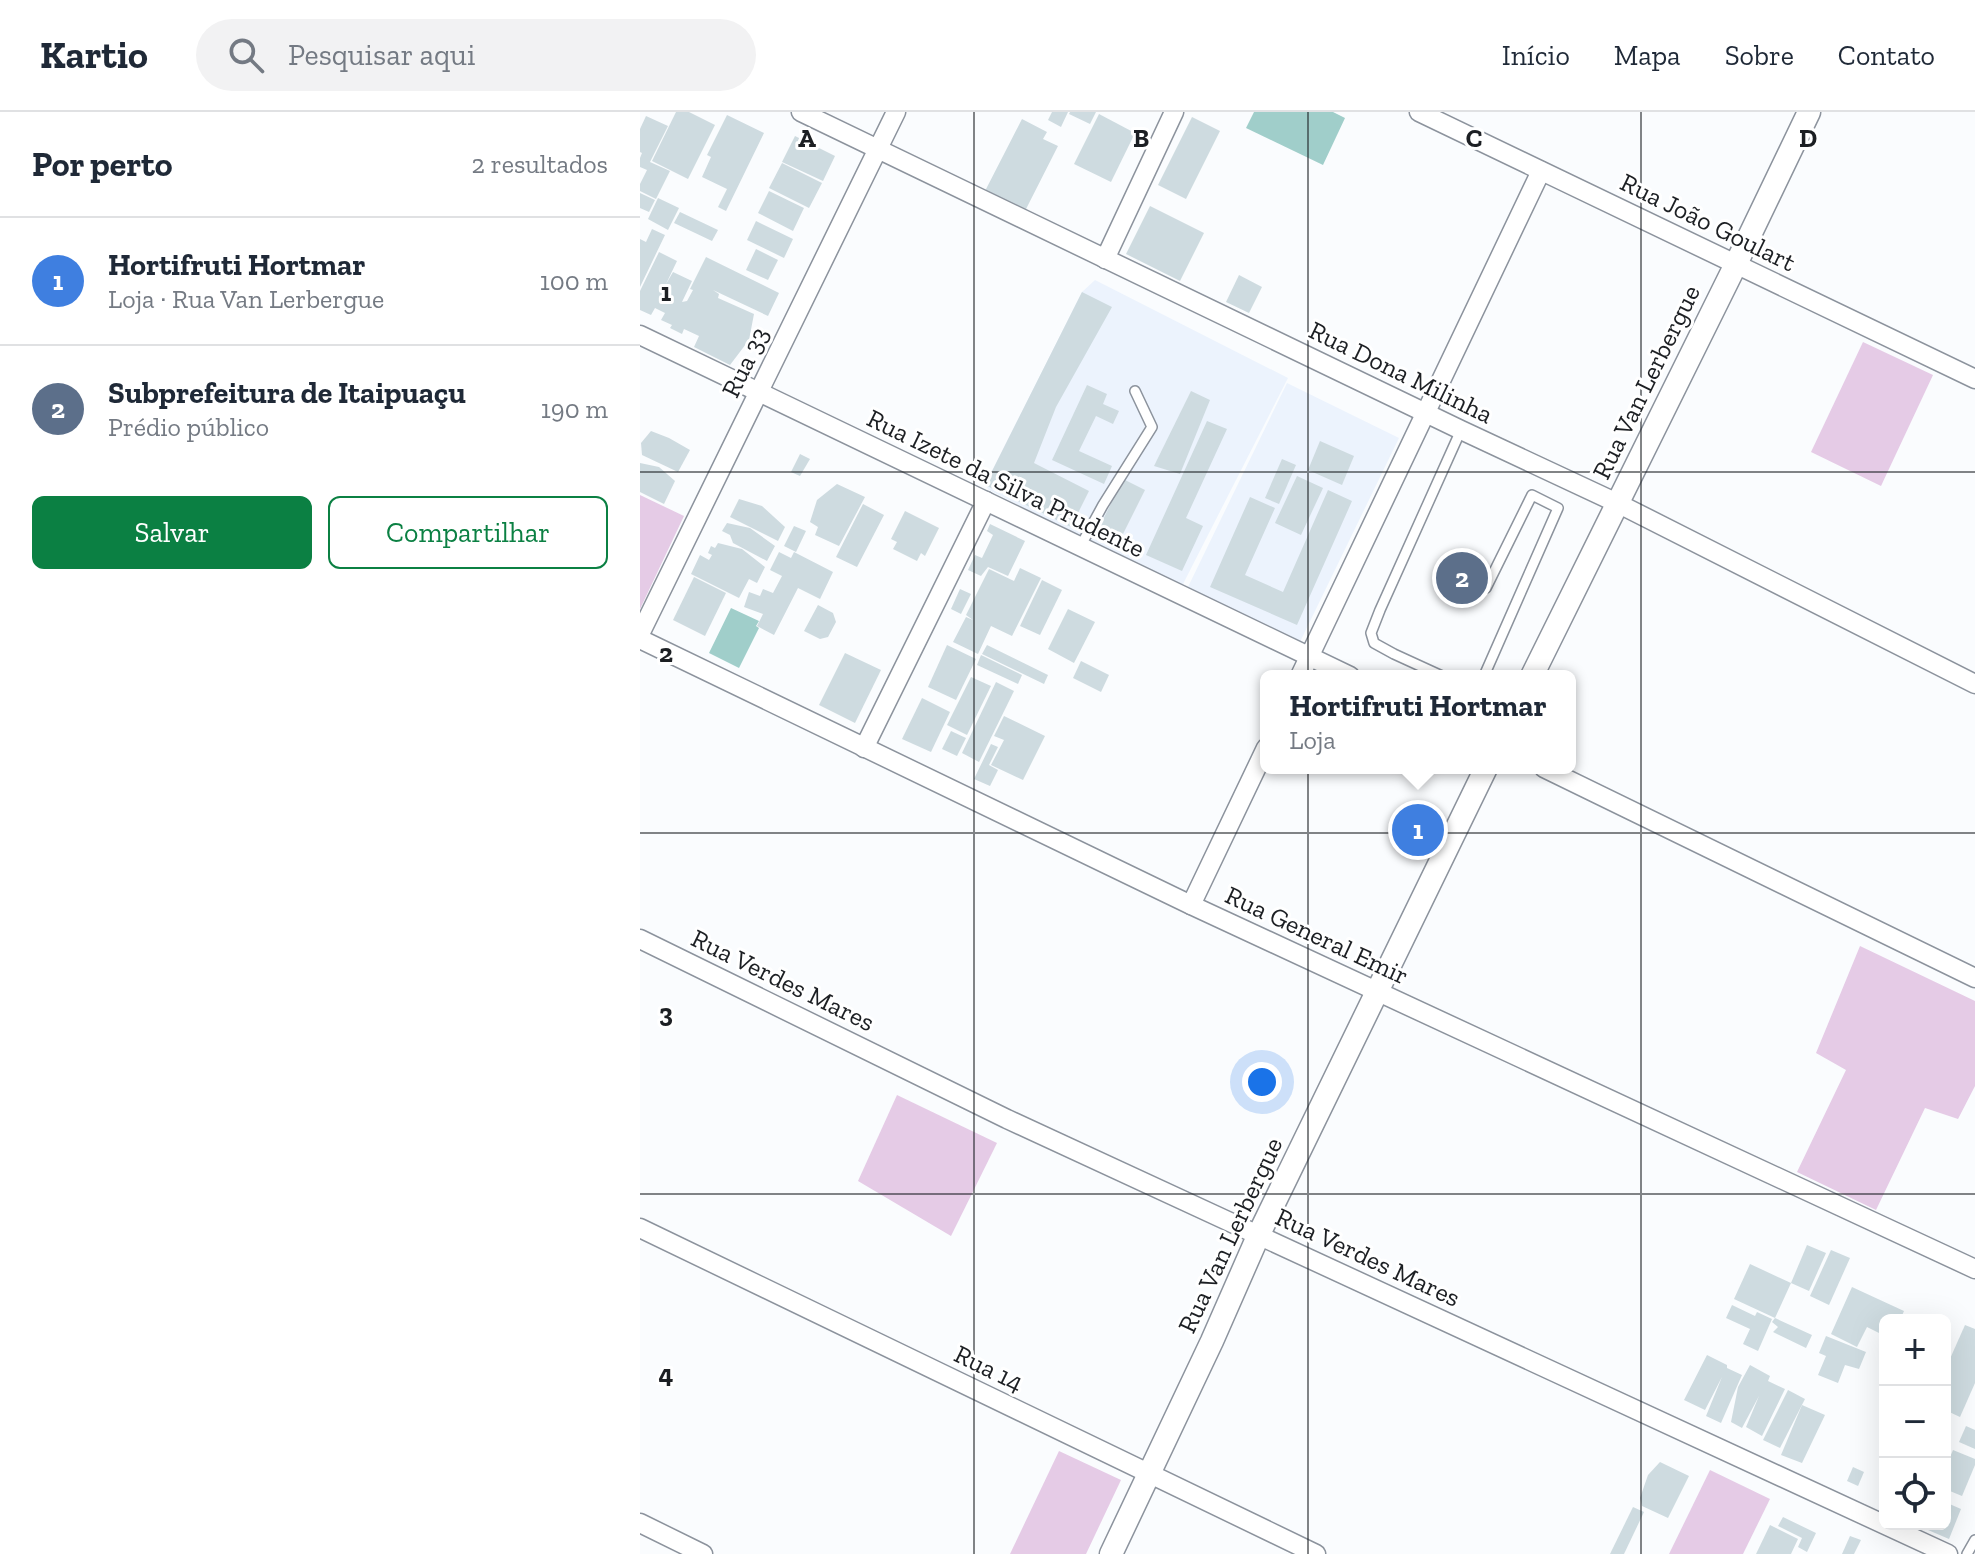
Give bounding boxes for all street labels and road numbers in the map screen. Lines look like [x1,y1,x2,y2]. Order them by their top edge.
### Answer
street label: Rua João Goulart [1615,166,1801,278]
street label: Rua Van Lerbergue [1585,280,1707,484]
street label: Rua Dona Milinha [1304,314,1499,431]
street label: Rua 33 [714,321,776,403]
street label: Rua Izete da Silva Prudente [862,402,1150,564]
street label: Rua General Emir [1220,879,1414,991]
street label: Rua Verdes Mares [686,922,880,1038]
street label: Rua Van Lerbergue [1171,1132,1289,1338]
street label: Rua Verdes Mares [1271,1200,1465,1314]
street label: Rua 14 [949,1338,1029,1398]

